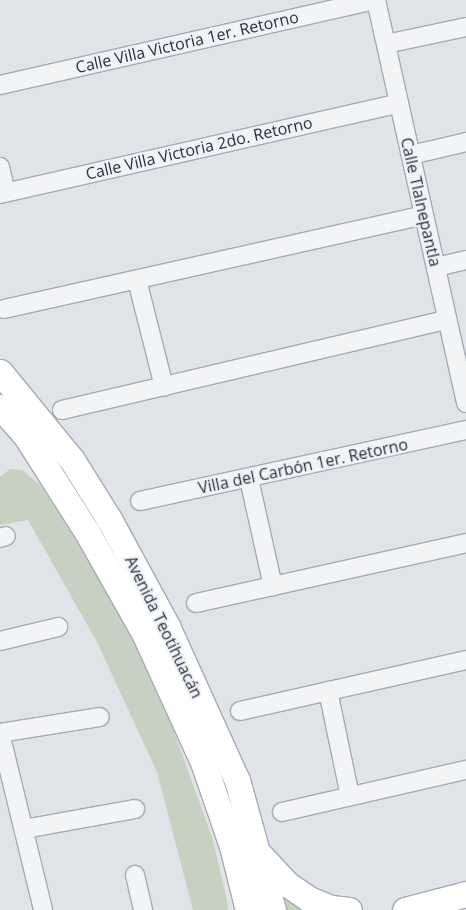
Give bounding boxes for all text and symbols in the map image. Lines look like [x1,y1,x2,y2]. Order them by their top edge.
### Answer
street label: Calle Villa Victoria 1er. Retorno [74,7,300,77]
street label: Calle Villa Victoria 2do. Retorno [84,113,314,183]
street label: Calle Tlalnepantla [397,136,445,268]
street label: Villa del Carbón 1er. Retorno [196,434,410,498]
street label: Avenida Teotihuacán [121,553,207,701]

